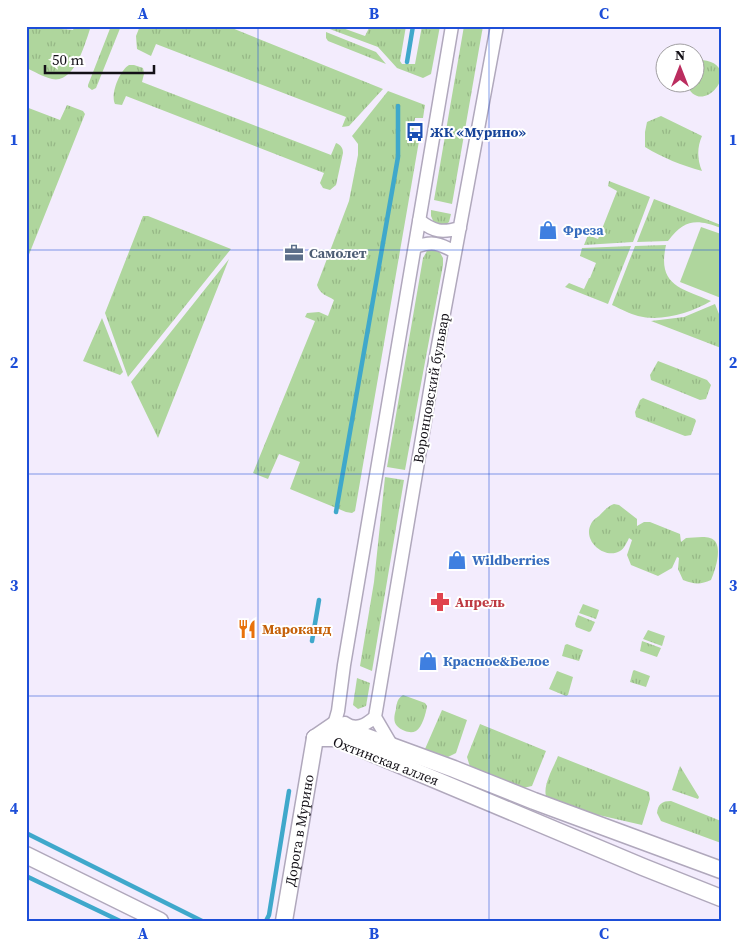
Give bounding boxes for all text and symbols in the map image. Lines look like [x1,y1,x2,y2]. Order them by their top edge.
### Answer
text: A [138,2,149,24]
text: B [369,2,380,24]
text: C [599,2,609,24]
scale bar [45,42,154,74]
north arrow [654,42,704,92]
text: N [675,45,685,65]
text: 50 m [52,49,84,70]
bus stop icon: ЖК «Мурино» [404,121,426,143]
place label: ЖК «Мурино» [430,122,526,142]
text: 1 [10,128,18,150]
text: 1 [729,128,737,150]
shop icon: Фреза [537,219,559,241]
place label: Фреза [563,220,604,240]
office icon: Самолет [283,242,305,264]
place label: Самолет [309,243,367,263]
street label: Воронцовский бульвар [408,311,454,465]
text: 2 [10,351,19,373]
text: 2 [729,351,738,373]
shop icon: Wildberries [446,549,468,571]
place label: Wildberries [472,550,550,570]
text: 3 [10,574,19,596]
text: 3 [729,574,738,596]
pharmacy icon: Апрель [429,591,451,613]
place label: Апрель [455,592,505,612]
restaurant icon: Мароканд [236,618,258,640]
place label: Мароканд [262,619,332,639]
shop icon: Красное&Белое [417,650,439,672]
place label: Красное&Белое [443,651,549,671]
street label: Охтинская аллея [330,732,442,790]
street label: Дорога в Мурино [280,773,319,888]
text: 4 [10,797,19,819]
text: 4 [729,797,738,819]
text: A [138,922,149,944]
text: B [369,922,380,944]
text: C [599,922,609,944]

